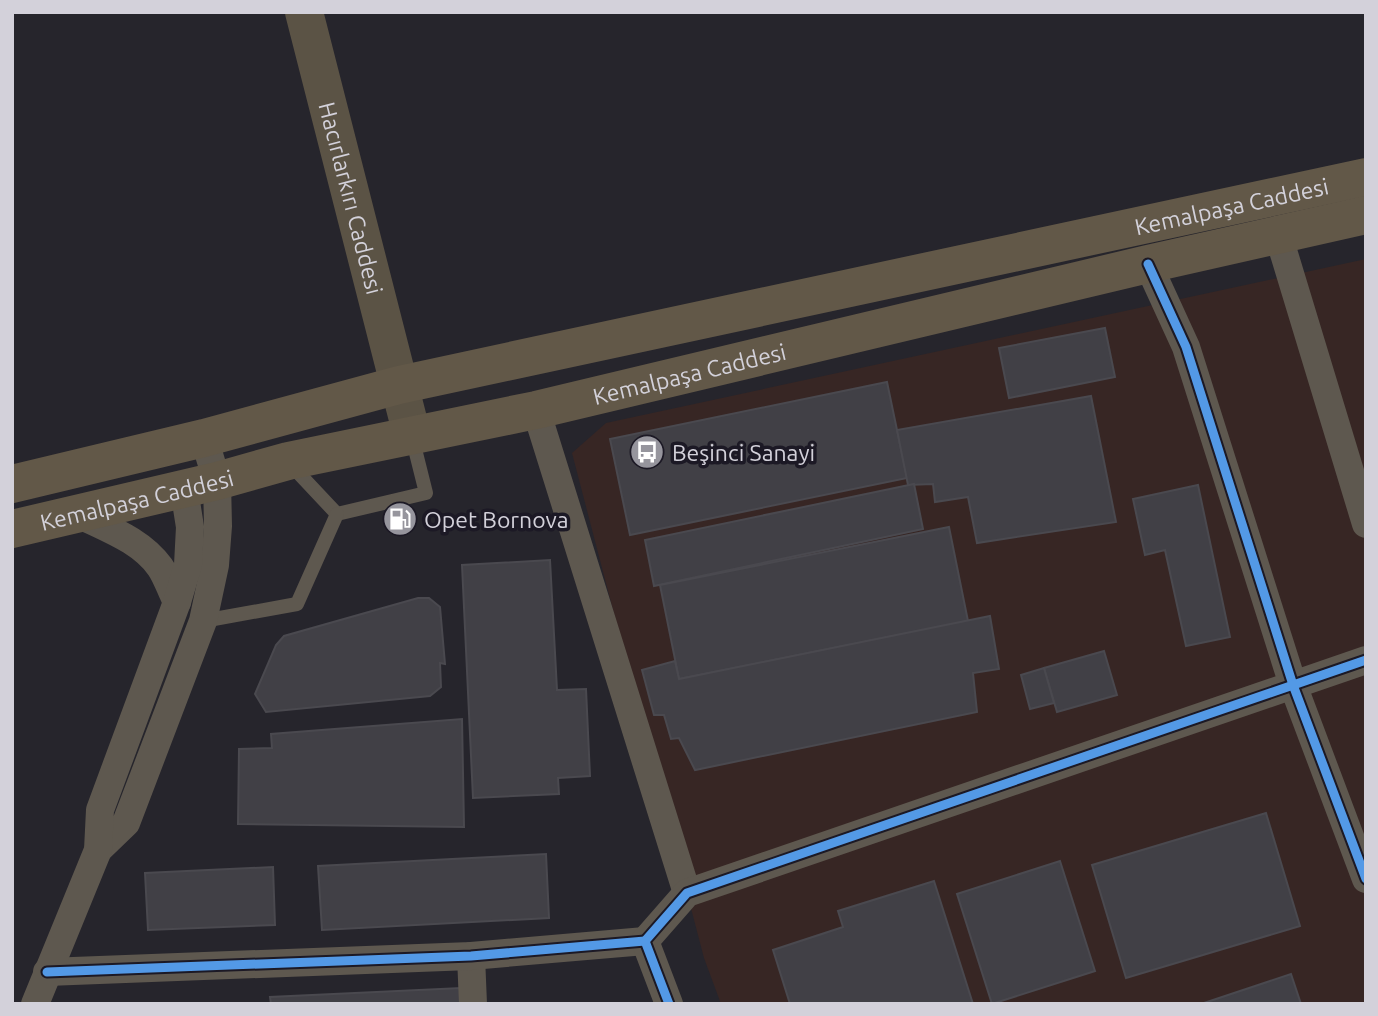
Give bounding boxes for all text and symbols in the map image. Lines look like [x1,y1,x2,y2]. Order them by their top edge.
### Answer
street label: Hacırlarkırı Caddesi [315,99,388,297]
street label: Kemalpaşa Caddesi [1132,173,1331,239]
street label: Kemalpaşa Caddesi [590,338,788,409]
bus stop icon: Beşinci Sanayi [628,433,666,471]
place label: Beşinci Sanayi [672,440,815,465]
street label: Kemalpaşa Caddesi [38,465,236,535]
fuel station icon: Opet Bornova [381,500,419,538]
place label: Opet Bornova [424,507,569,532]

